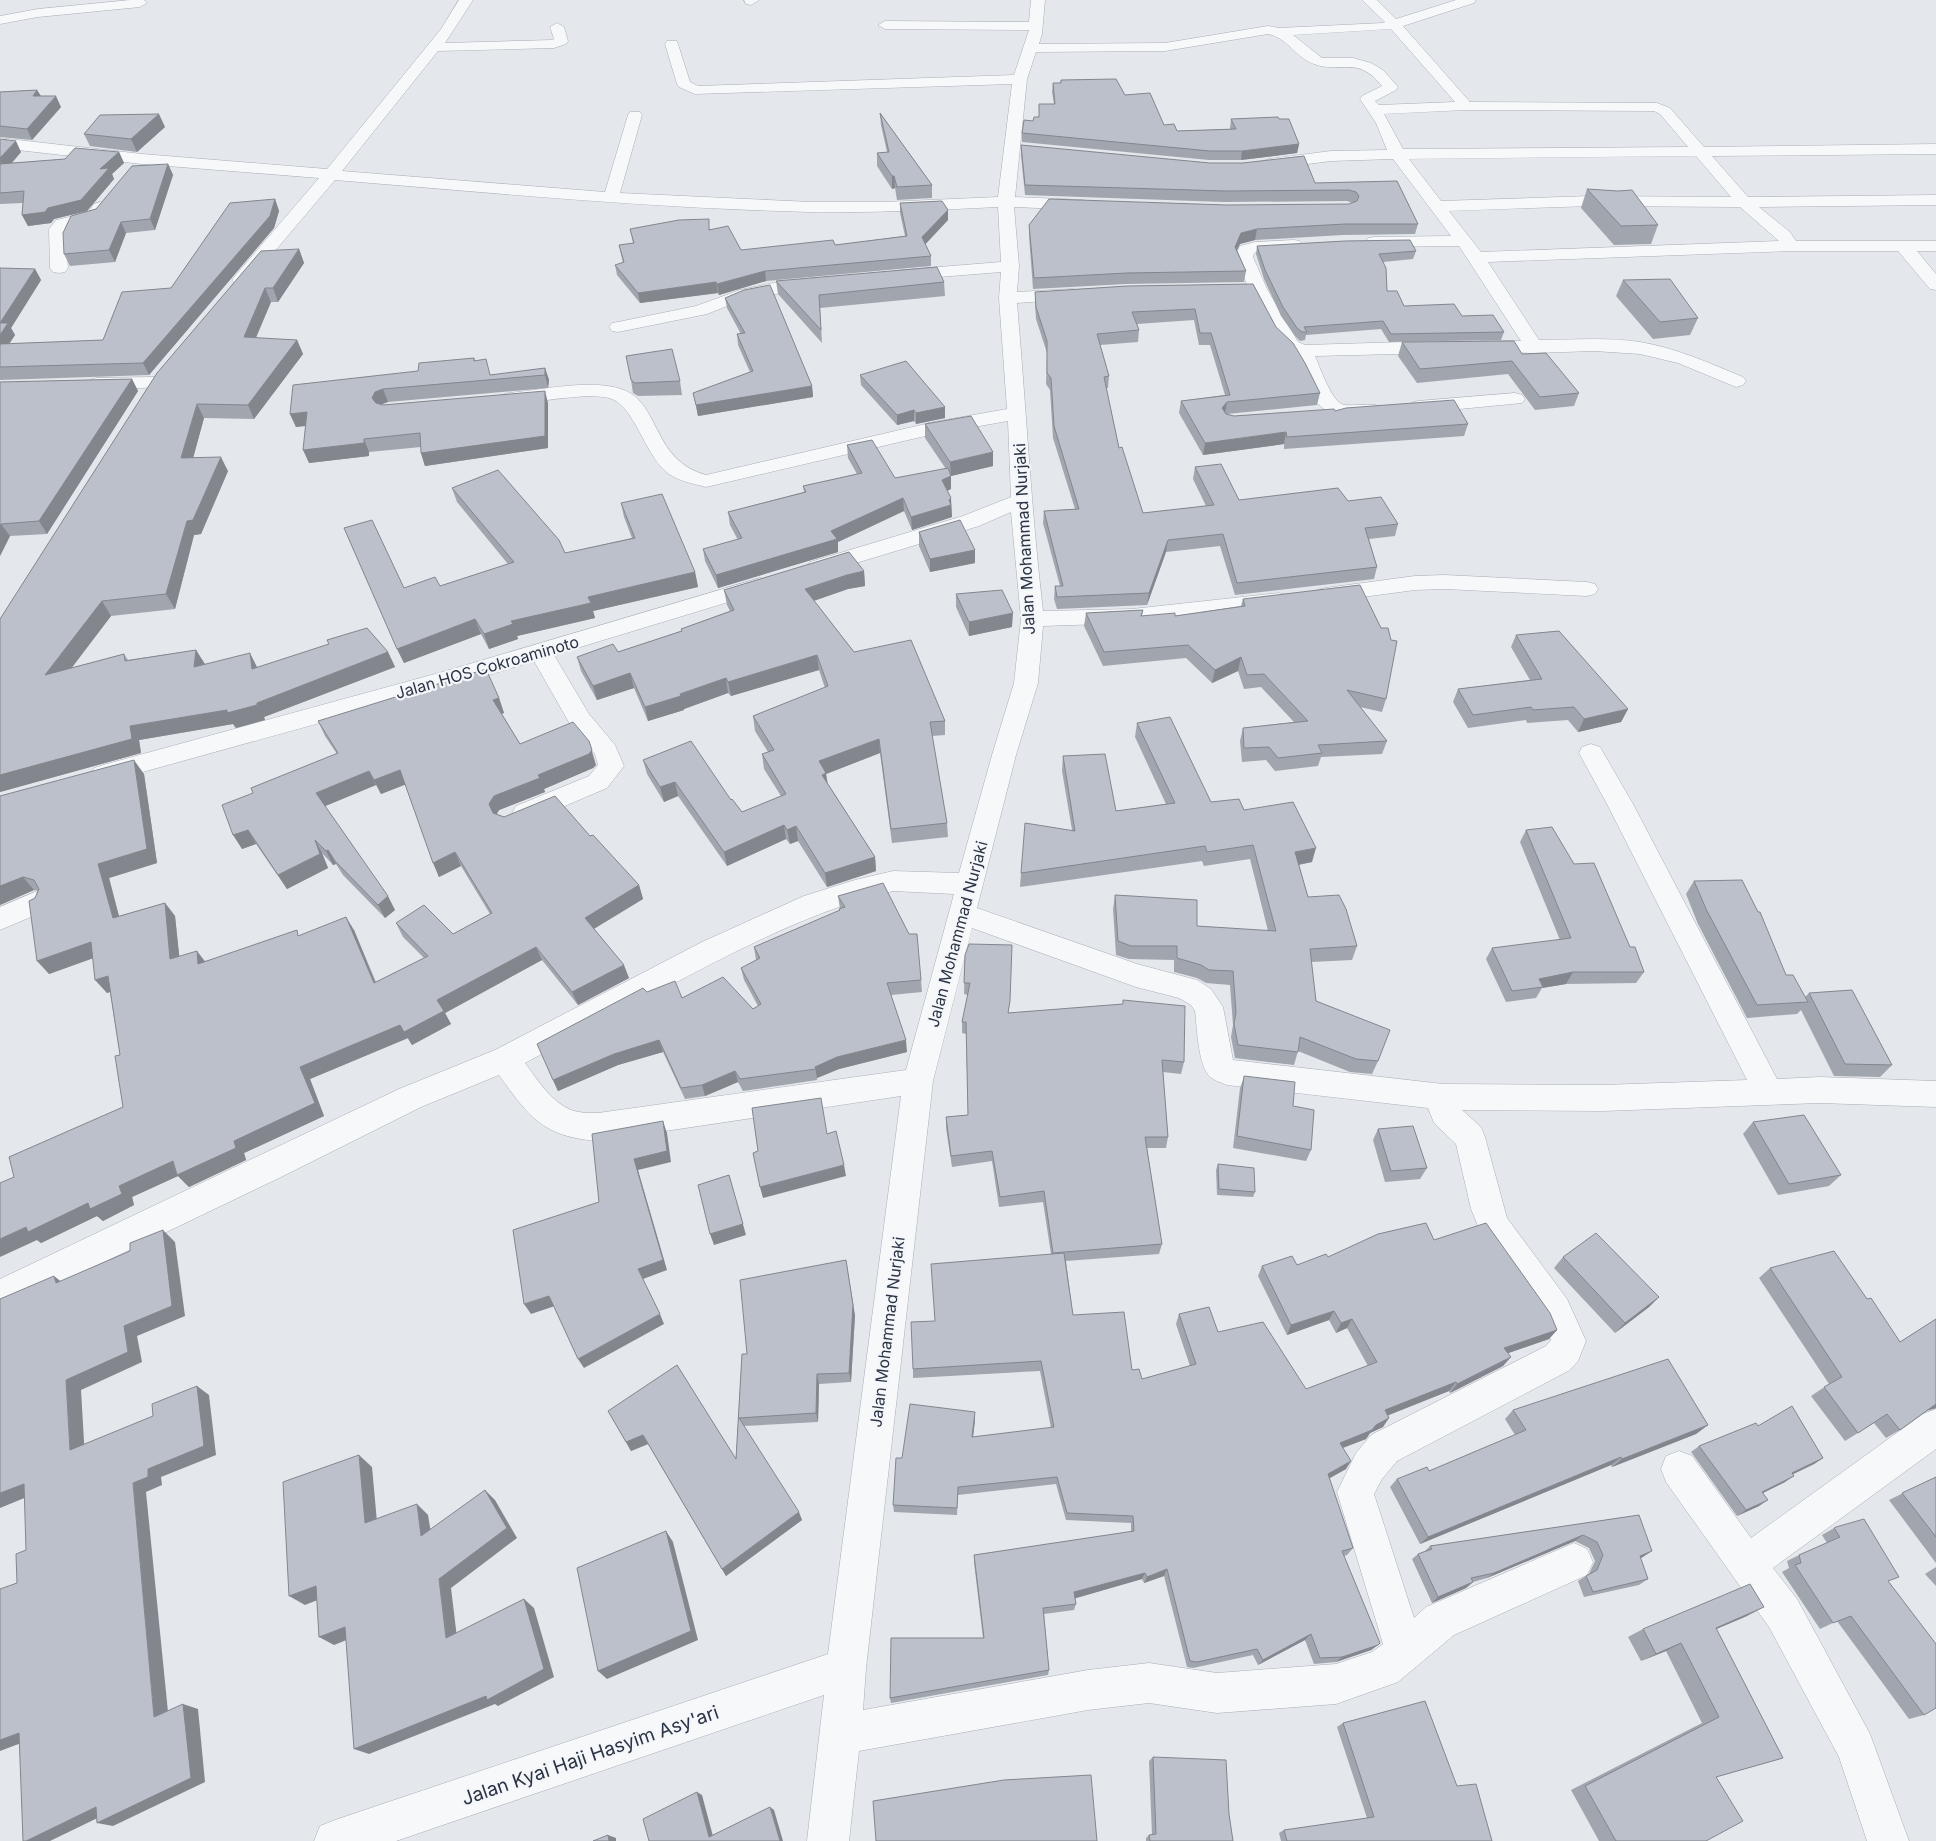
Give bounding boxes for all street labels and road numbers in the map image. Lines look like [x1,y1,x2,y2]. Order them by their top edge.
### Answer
street label: Jalan Mohammad Nurjaki [1009,443,1039,635]
street label: Jalan HOS Cokroaminoto [393,631,581,703]
street label: Jalan Mohammad Nurjaki [922,839,992,1029]
street label: Jalan Mohammad Nurjaki [865,1235,909,1429]
street label: Jalan Kyai Haji Hasyim Asy'ari [459,1701,722,1810]

